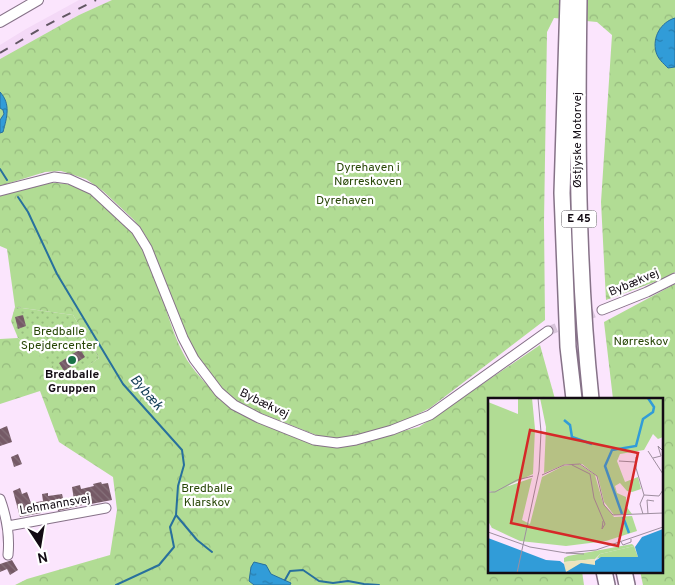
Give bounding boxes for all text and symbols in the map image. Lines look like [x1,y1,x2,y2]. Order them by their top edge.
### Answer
street label: Østjyske Motorvej [570,92,586,188]
park label: Dyrehaven i Nørreskoven [334,160,402,190]
park label: Dyrehaven [316,193,374,209]
road number: E 45 [562,210,596,228]
street label: Bybækvej [607,265,661,301]
park label: Bredballe Spejdercenter [21,324,97,354]
park label: Nørreskov [614,334,668,350]
marker: Bredballe Gruppen [66,354,78,366]
place label: Bredballe Gruppen [45,367,99,397]
water label: Bybæk [126,372,167,415]
street label: Bybækvej [237,385,291,423]
inset map [488,398,662,572]
park label: Bredballe Klarskov [181,481,233,511]
street label: Lehmannsvej [18,491,92,519]
north arrow [15,520,65,570]
text: N [36,547,49,566]

